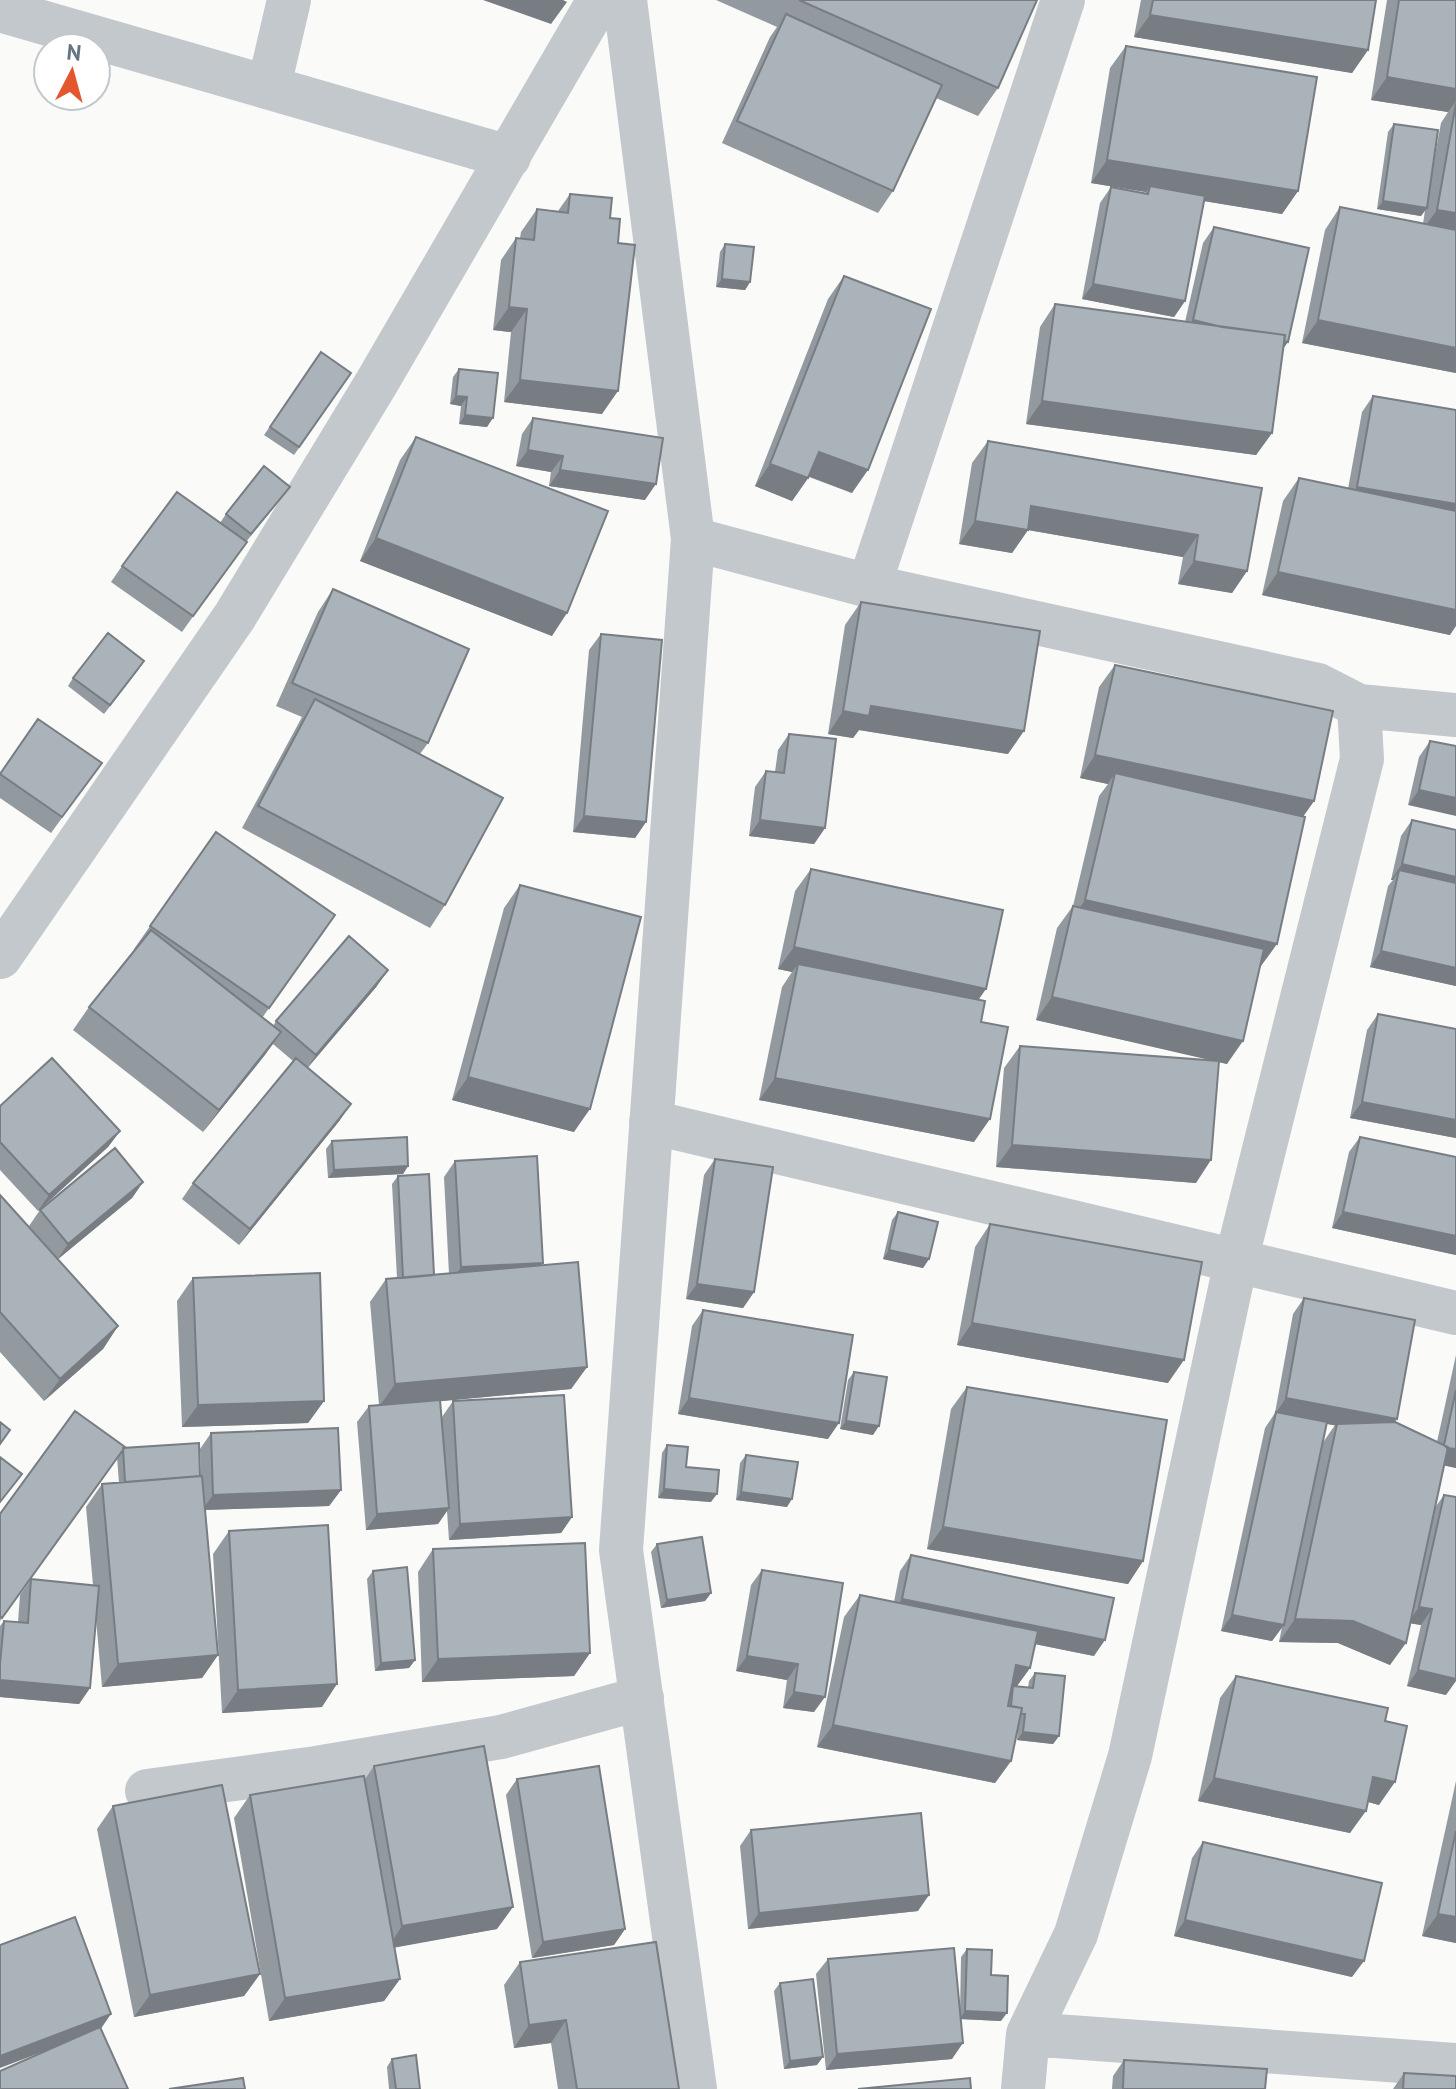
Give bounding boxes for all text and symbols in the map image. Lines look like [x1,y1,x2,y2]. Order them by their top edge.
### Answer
north arrow [32,32,112,112]
text: N [65,37,83,67]

